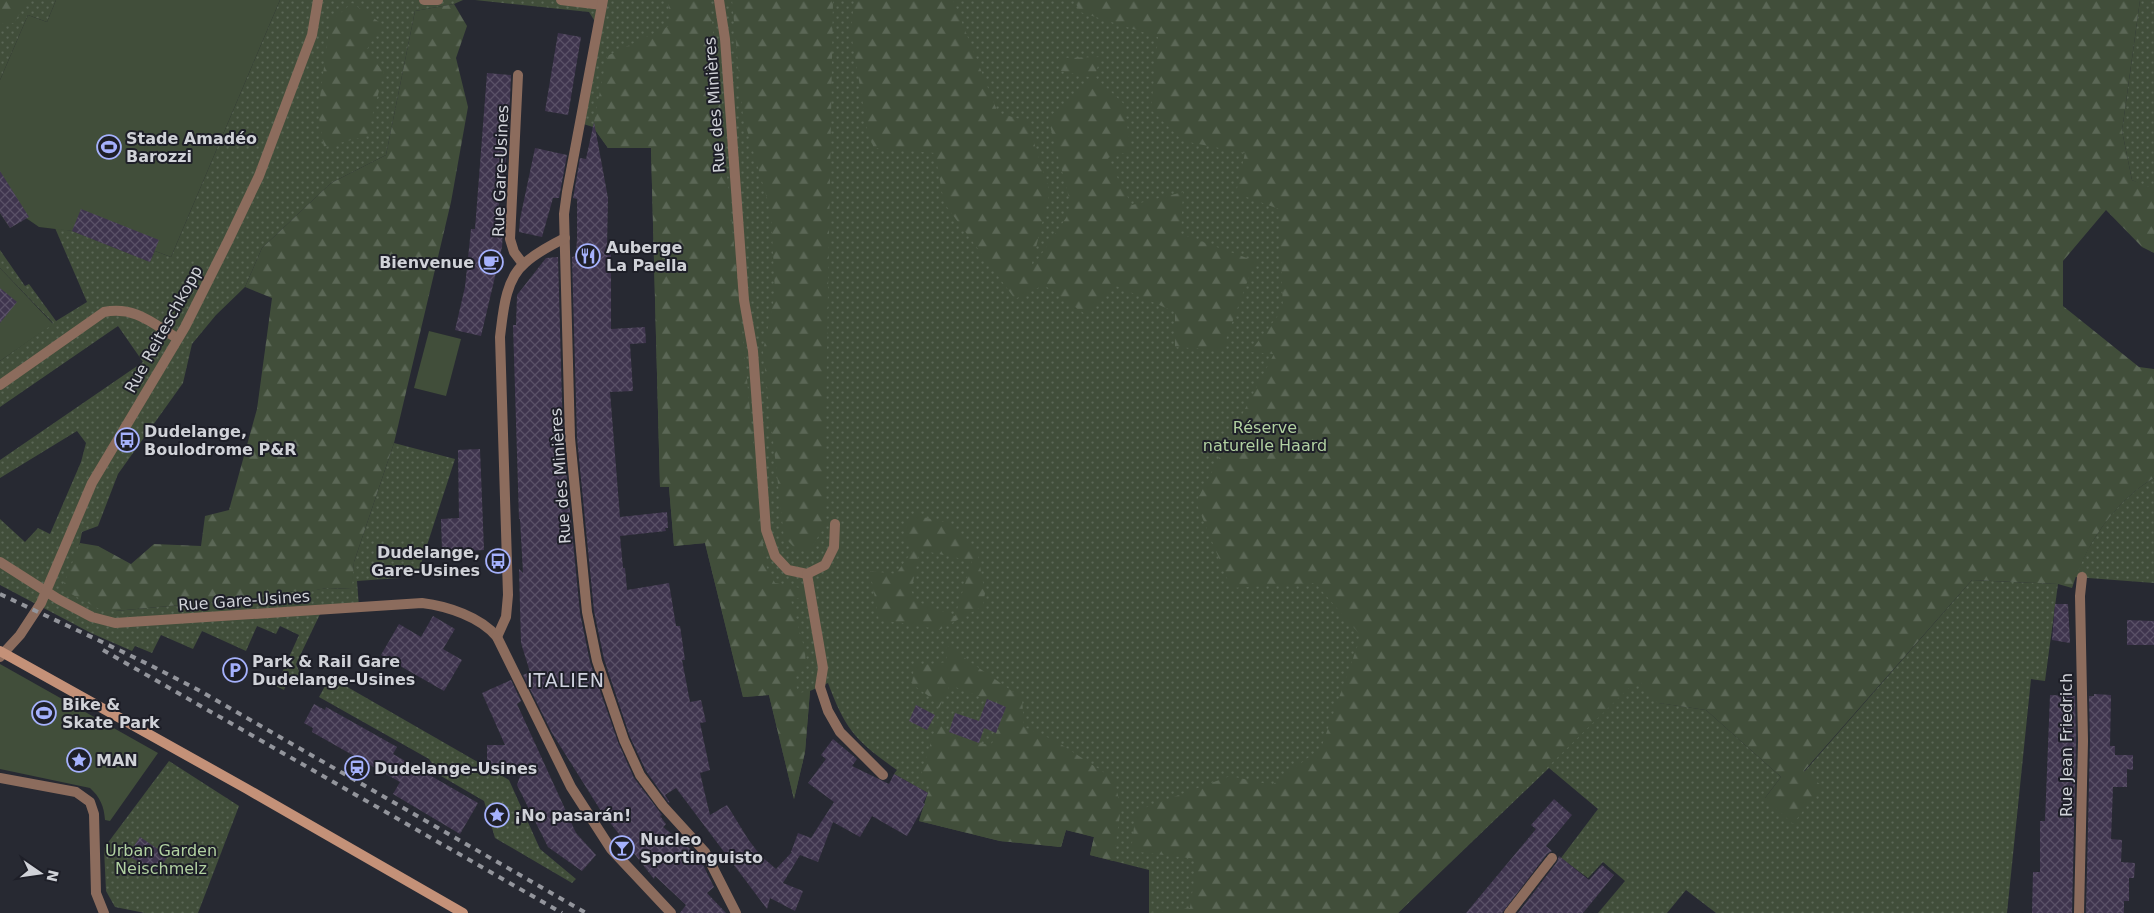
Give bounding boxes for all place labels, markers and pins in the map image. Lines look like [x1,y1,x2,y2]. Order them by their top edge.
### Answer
place label: Stade Amadéo Barozzi [126,129,257,166]
sports icon: Stade Amadéo Barozzi [96,134,122,160]
place label: Auberge La Paella [606,238,687,275]
restaurant icon: Auberge La Paella [575,243,601,269]
cafe icon: Bienvenue [478,249,504,275]
place label: Bienvenue [379,253,474,272]
place label: Dudelange, Boulodrome P&R [144,422,296,459]
bus stop icon: Dudelange, Boulodrome P&R [114,427,140,453]
place label: Dudelange, Gare-Usines [371,543,480,580]
bus stop icon: Dudelange, Gare-Usines [485,548,511,574]
place label: Park & Rail Gare Dudelange-Usines [252,652,415,689]
parking icon: Park & Rail Gare Dudelange-Usines [222,657,248,683]
place label: Bike & Skate Park [62,695,160,732]
sports icon: Bike & Skate Park [31,700,57,726]
place icon: MAN [66,747,92,773]
place label: MAN [96,751,138,770]
station icon: Dudelange-Usines [344,755,370,781]
place label: Dudelange-Usines [374,759,537,778]
place icon: ¡No pasarán! [484,802,510,828]
place label: ¡No pasarán! [514,806,631,825]
place label: Nucleo Sportinguisto [640,830,763,867]
bar icon: Nucleo Sportinguisto [609,835,635,861]

